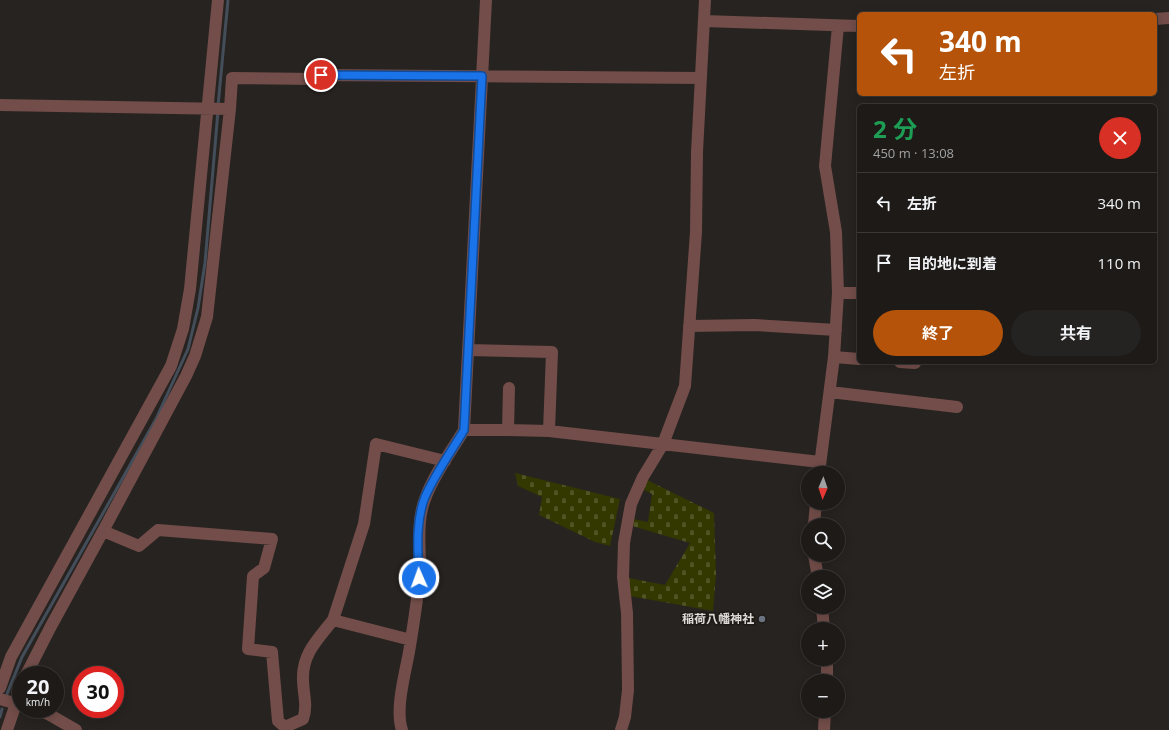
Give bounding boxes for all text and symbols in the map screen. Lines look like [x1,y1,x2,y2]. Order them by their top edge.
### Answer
text: 340 m [939,22,1022,60]
icon: left [873,28,925,80]
pin [304,58,338,92]
text: 左折 [939,60,975,84]
icon: arrive [310,64,332,86]
text: 2 分 [873,112,917,145]
button: close [1099,117,1141,159]
text: 450 m · 13:08 [873,144,954,162]
icon: left [873,192,895,214]
text: 左折 [907,193,937,213]
text: 340 m [1097,193,1141,213]
icon: arrive [873,252,895,274]
text: 目的地に到着 [907,253,997,273]
text: 110 m [1097,253,1141,273]
button: 終了 [873,310,1003,356]
button: 共有 [1011,310,1141,356]
north arrow [801,466,845,510]
map controls [801,466,845,718]
button: search [801,518,845,562]
position arrow [398,557,440,599]
button: layers [801,570,845,614]
place label: 稲荷八幡神社 [682,610,754,627]
marker: 稲荷八幡神社 [757,614,767,624]
button: + [801,622,845,666]
speed limit sign: 30 [72,666,124,718]
text: 20 [27,673,49,700]
button: − [801,674,845,718]
text: km/h [26,695,50,709]

